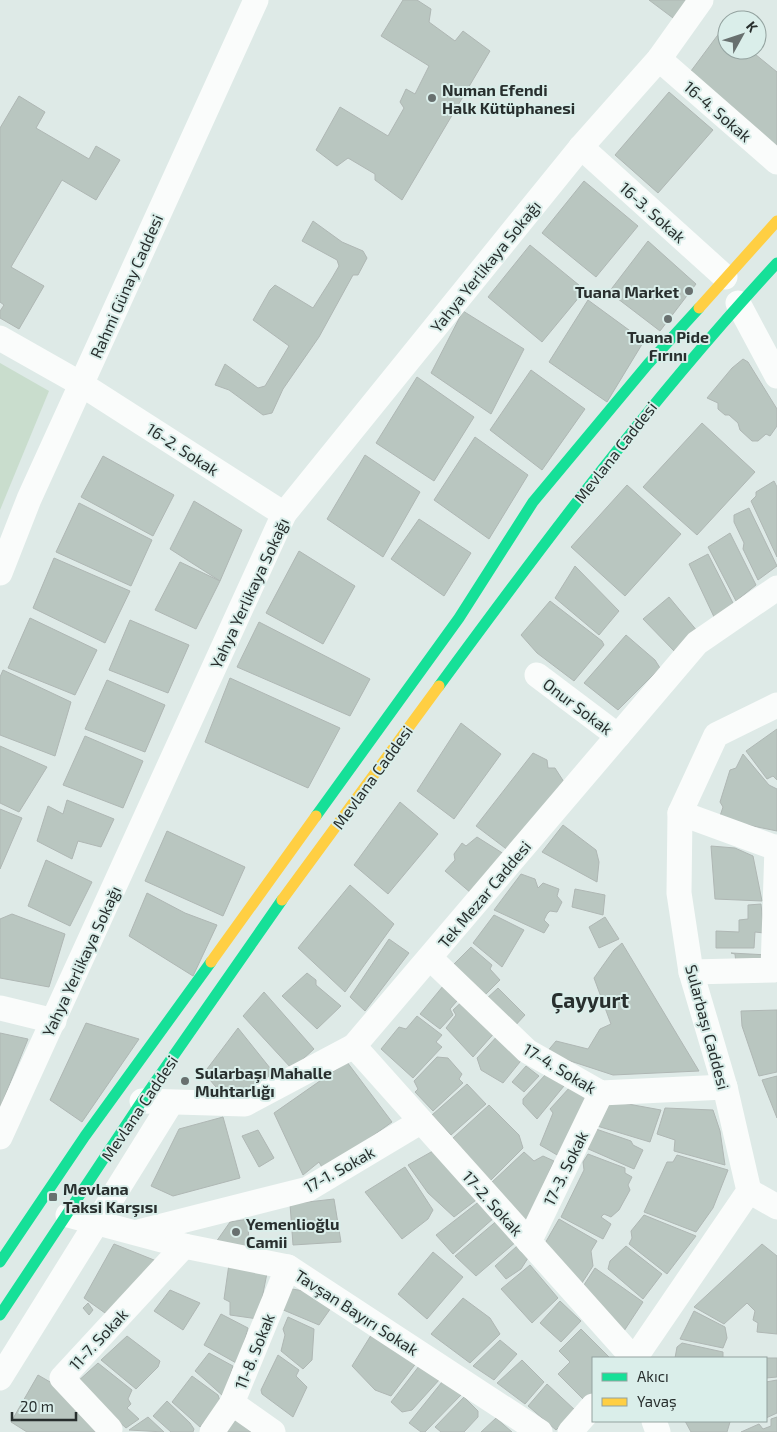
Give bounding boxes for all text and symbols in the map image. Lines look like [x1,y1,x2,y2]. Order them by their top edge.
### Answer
north arrow [717,10,767,60]
text: K [743,17,762,35]
street label: 16-4. Sokak [680,77,756,145]
place label: Numan Efendi Halk Kütüphanesi [442,80,575,117]
marker: Numan Efendi Halk Kütüphanesi [426,92,438,104]
street label: 16-3. Sokak [616,178,690,246]
street label: Yahya Yerlikaya Sokağı [426,196,544,336]
street label: Rahmi Günay Caddesi [86,211,166,361]
place label: Tuana Market [575,282,679,301]
marker: Tuana Market [683,285,695,297]
marker: Tuana Pide Fırını [662,313,674,325]
place label: Tuana Pide Fırını [627,327,709,364]
street label: Mevlana Caddesi [570,398,660,506]
street label: 16-2. Sokak [143,419,223,479]
street label: Yahya Yerlikaya Sokağı [206,515,292,671]
street label: Onur Sokak [540,674,616,738]
street label: Mevlana Caddesi [328,722,416,832]
street label: Tek Mezar Caddesi [434,837,534,951]
street label: Yahya Yerlikaya Sokağı [38,883,124,1039]
street label: Sularbaşı Caddesi [681,962,734,1092]
district label: Çayyurt [551,987,629,1014]
street label: 17-4. Sokak [520,1039,600,1097]
street label: Mevlana Caddesi [97,1052,181,1164]
place label: Sularbaşı Mahalle Muhtarlığı [195,1063,332,1100]
marker: Sularbaşı Mahalle Muhtarlığı [179,1075,191,1087]
street label: 17-3. Sokak [539,1128,591,1208]
street label: 17-1. Sokak [300,1142,378,1196]
street label: 17-2. Sokak [459,1167,527,1239]
place label: Mevlana Taksi Karşısı [63,1179,158,1218]
marker: Mevlana Taksi Karşısı [47,1191,59,1203]
place label: Yemenlioğlu Camii [246,1214,340,1251]
marker: Yemenlioğlu Camii [230,1226,242,1238]
street label: Tavşan Bayırı Sokak [291,1265,422,1360]
street label: 11-7. Sokak [65,1304,131,1374]
street label: 11-8. Sokak [230,1310,278,1392]
legend [592,1357,767,1422]
text: Akıcı [637,1367,669,1385]
scale bar [12,1390,76,1422]
text: Yavaş [637,1392,677,1411]
text: 20 m [20,1397,54,1415]

